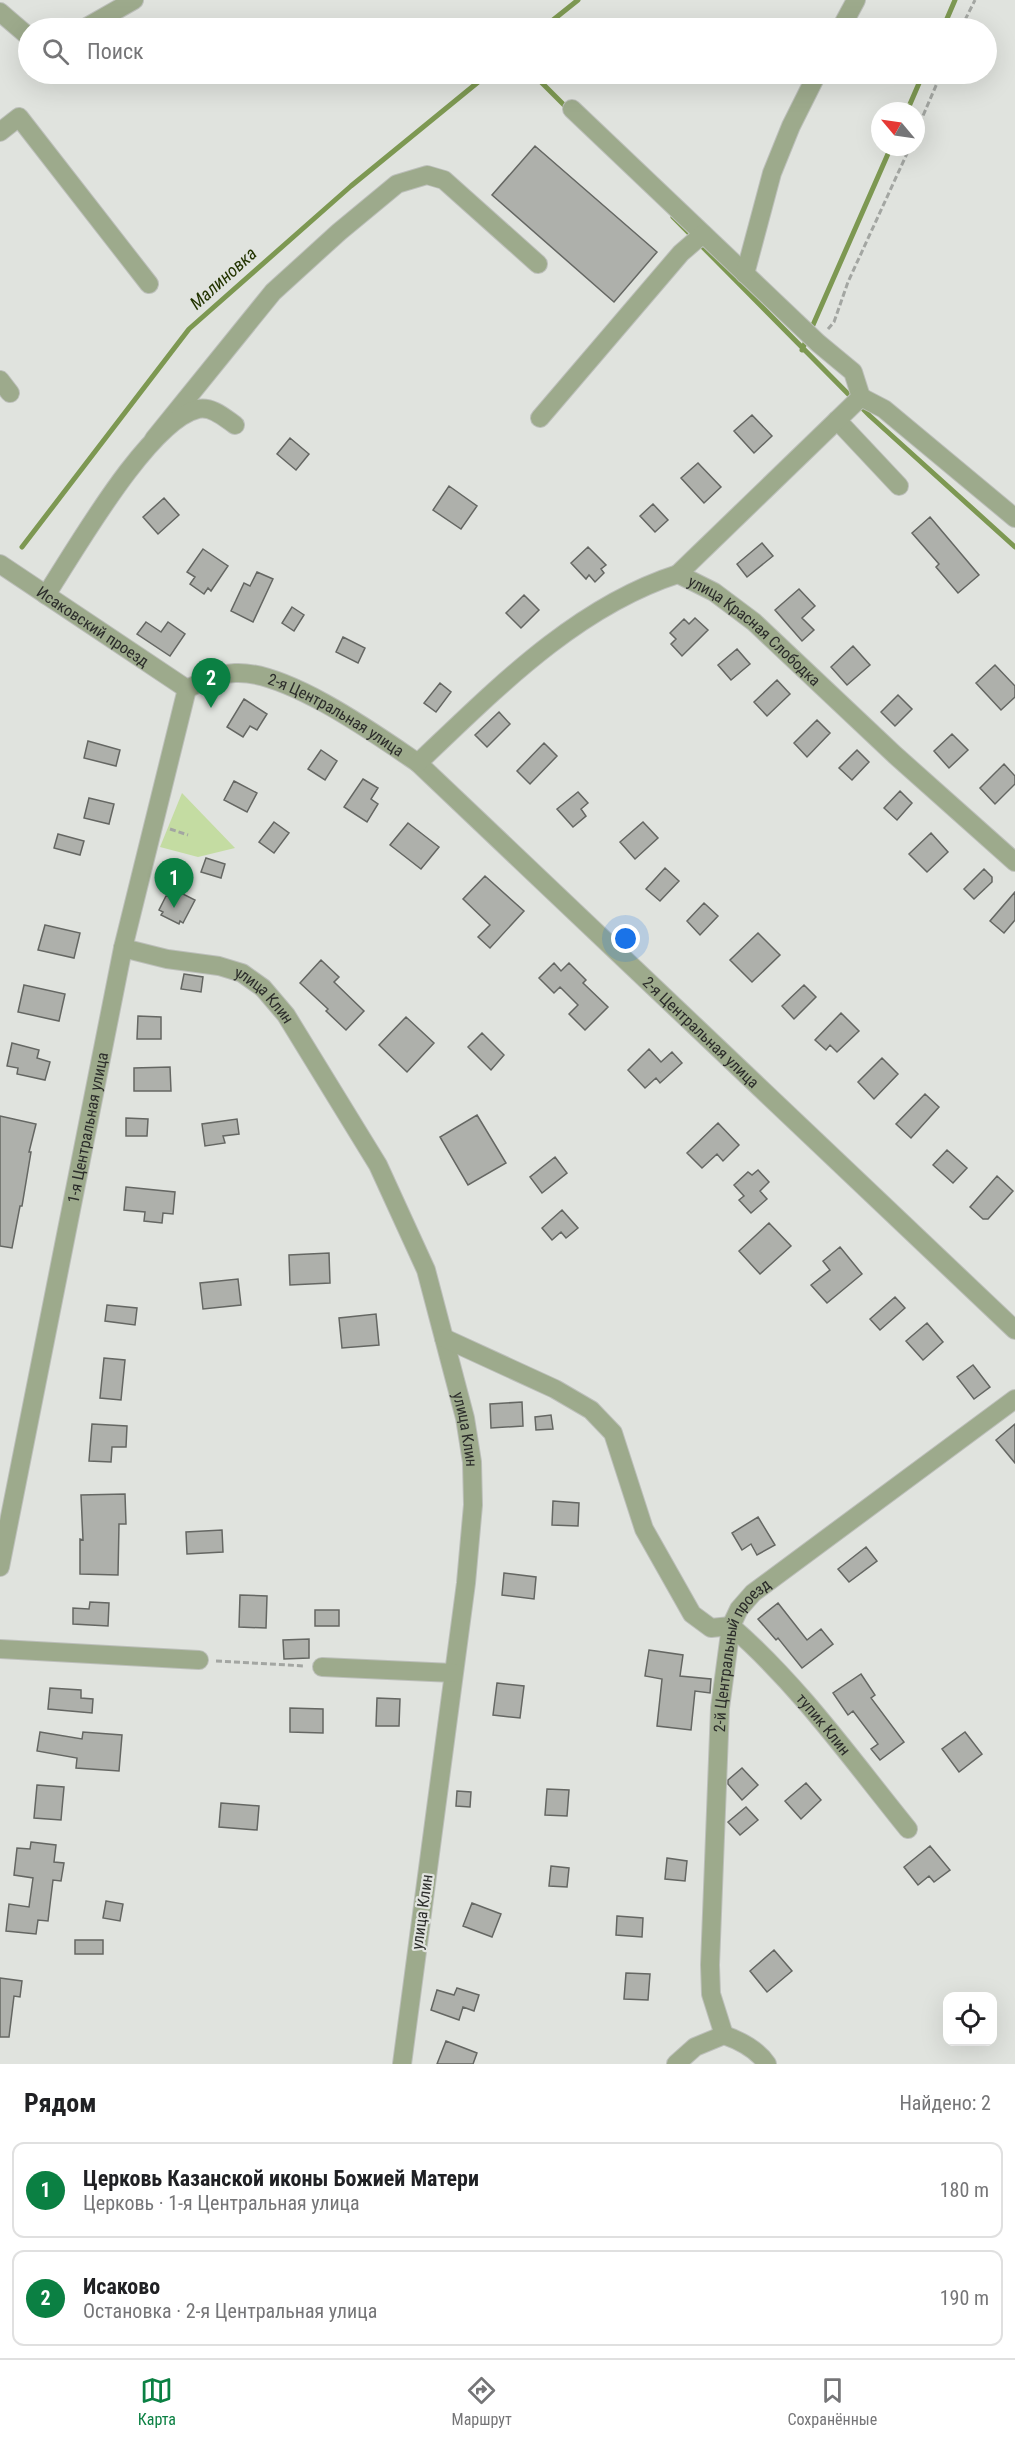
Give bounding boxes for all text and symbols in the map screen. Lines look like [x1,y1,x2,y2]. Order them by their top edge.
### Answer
search box [18,18,997,84]
icon: search [39,35,72,68]
text: Поиск [87,39,144,64]
north arrow [871,102,925,156]
water label: Малиновка [185,243,261,313]
street label: улица Красная Слободка [685,571,825,690]
street label: Исаковский проезд [33,582,153,671]
pin: 2 [192,658,230,708]
street label: 2-я Центральная улица [266,669,408,760]
pin: 1 [154,858,194,908]
your location [611,924,640,953]
street label: улица Клин [233,962,298,1027]
street label: 2-я Центральная улица [639,972,763,1092]
street label: 1-я Центральная улица [63,1051,112,1205]
street label: улица Клин [449,1390,482,1467]
street label: 2-й Центральный проезд [710,1574,774,1733]
street label: тупик Клин [793,1689,855,1759]
street label: улица Клин [407,1873,437,1951]
map controls [943,1992,997,2046]
button: locate [943,1992,997,2046]
text: Рядом [24,2088,96,2118]
text: Найдено: 2 [899,2091,991,2115]
text: Церковь Казанской иконы Божией Матери [83,2166,479,2191]
text: 1 [40,2178,51,2202]
text: 180 m [940,2178,989,2202]
text: Церковь · 1-я Центральная улица [83,2191,360,2215]
text: Исаково [83,2274,160,2299]
text: 2 [40,2286,51,2310]
text: 190 m [940,2286,989,2310]
text: Остановка · 2-я Центральная улица [83,2299,377,2323]
tab: Карта [138,2374,176,2429]
tab: Маршрут [452,2374,512,2429]
tab: Сохранённые [787,2374,877,2429]

